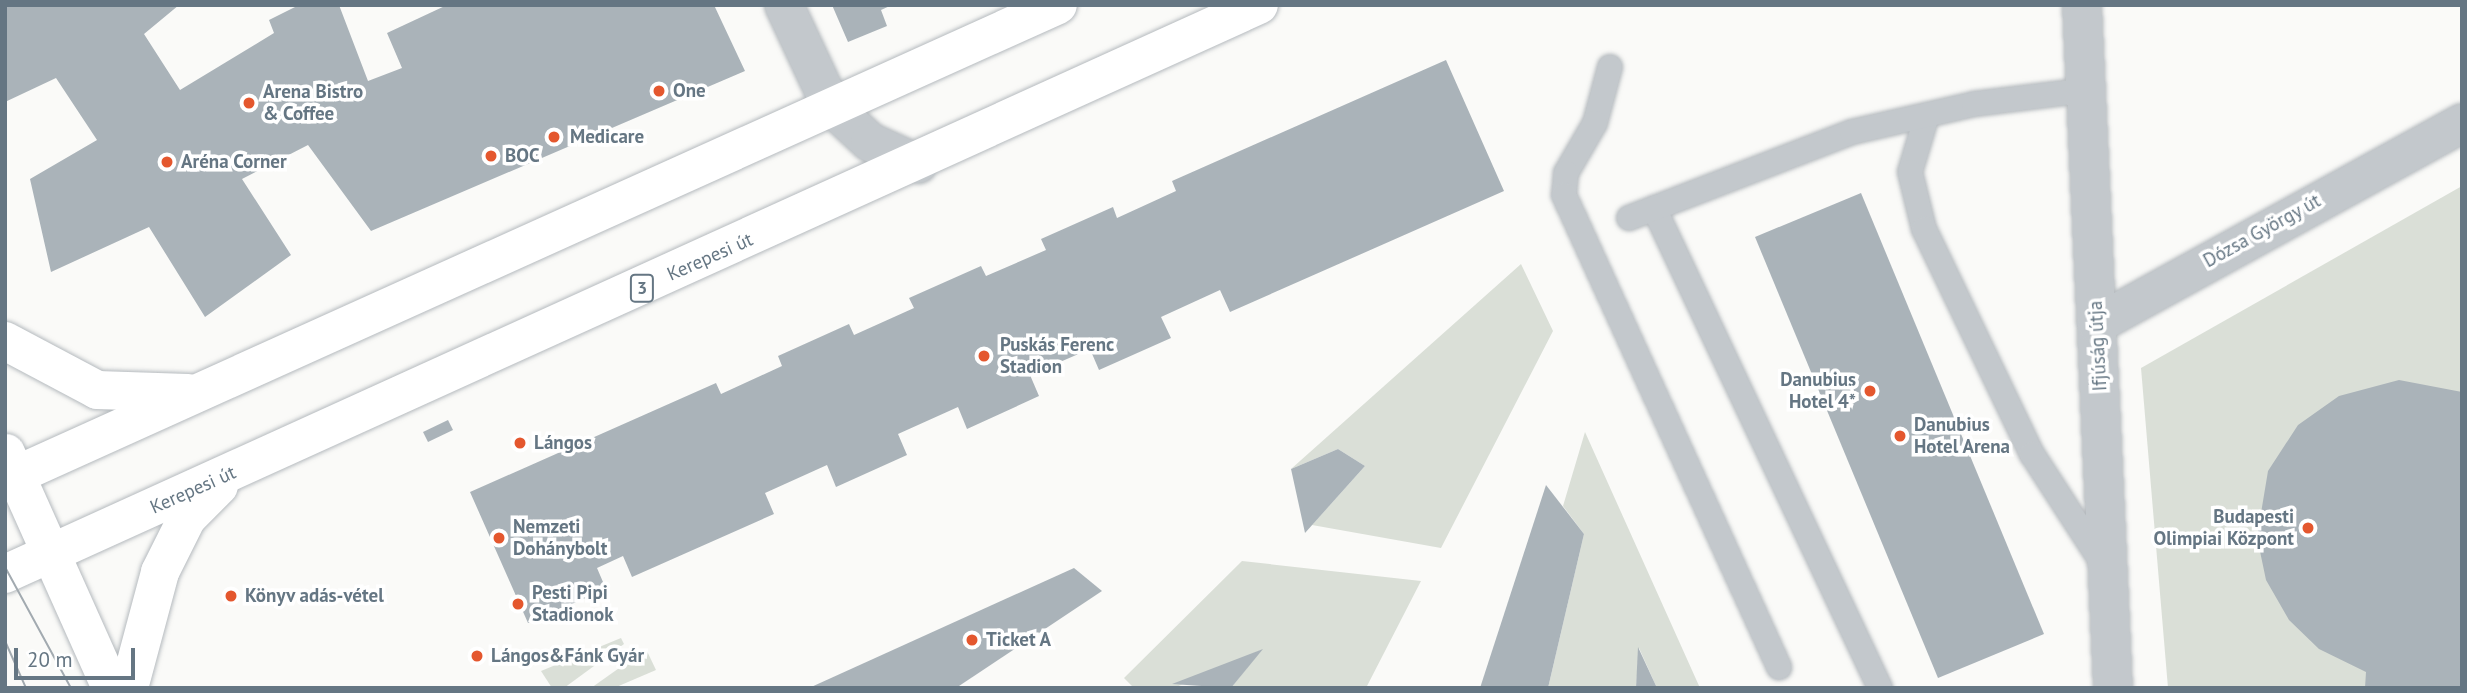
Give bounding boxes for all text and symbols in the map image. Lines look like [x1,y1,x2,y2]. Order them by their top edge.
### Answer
place label: One [673,80,706,102]
place label: Arena Bistro & Coffee [263,81,363,125]
marker: One [651,83,667,99]
marker: Arena Bistro & Coffee [241,95,257,111]
place label: Medicare [570,126,644,148]
marker: Medicare [544,127,564,147]
place label: BOC [505,145,540,167]
marker: BOC [483,148,499,164]
place label: Aréna Corner [181,151,287,173]
marker: Aréna Corner [159,154,175,170]
street label: Dózsa György út [2199,189,2325,273]
street label: Kerepesi út [664,228,756,286]
road number: 3 [630,274,654,302]
street label: Ifjúság útja [2084,300,2112,392]
place label: Puskás Ferenc Stadion [1000,334,1114,378]
marker: Puskás Ferenc Stadion [974,346,994,366]
place label: Danubius Hotel 4* [1780,369,1856,413]
marker: Danubius Hotel 4* [1862,383,1878,399]
place label: Danubius Hotel Arena [1914,414,2011,458]
marker: Danubius Hotel Arena [1892,428,1908,444]
place label: Lángos [534,432,592,454]
marker: Lángos [512,435,528,451]
street label: Kerepesi út [147,461,239,519]
place label: Budapesti Olimpiai Központ [2153,506,2294,550]
place label: Nemzeti Dohánybolt [513,516,607,560]
marker: Budapesti Olimpiai Központ [2300,520,2316,536]
marker: Nemzeti Dohánybolt [491,530,507,546]
place label: Pesti Pipi Stadionok [532,582,614,626]
place label: Könyv adás-vétel [245,585,384,607]
marker: Könyv adás-vétel [223,588,239,604]
marker: Pesti Pipi Stadionok [510,596,526,612]
place label: Ticket A [986,629,1052,651]
marker: Ticket A [964,632,980,648]
scale bar [18,634,138,678]
place label: Lángos&Fánk Gyár [491,645,645,667]
text: 20 m [27,646,73,673]
marker: Lángos&Fánk Gyár [469,648,485,664]

